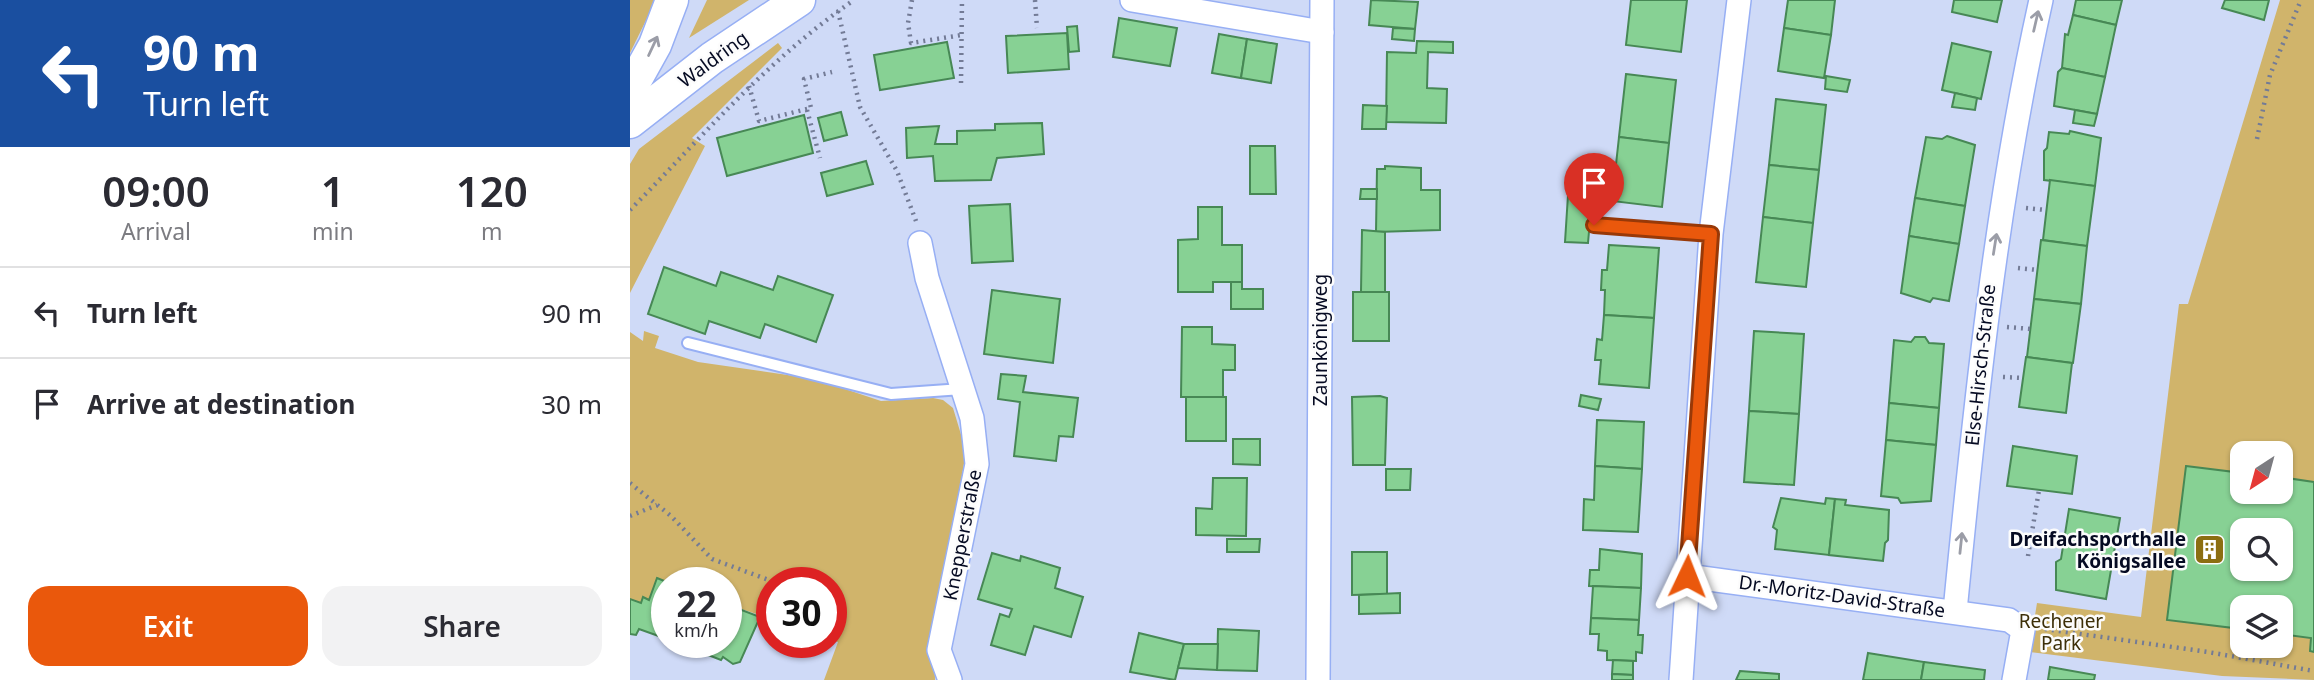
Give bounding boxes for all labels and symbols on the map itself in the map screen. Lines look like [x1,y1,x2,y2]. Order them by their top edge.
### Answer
one-way arrow [2030,10,2043,33]
street label: Waldring [673,25,753,93]
one-way arrow [647,36,660,57]
pin [1564,153,1624,225]
one-way arrow [1989,233,2002,256]
street label: Zaunkönigweg [1307,274,1333,406]
street label: Else-Hirsch-Straße [1959,283,2001,447]
north arrow [2230,441,2292,504]
street label: Knepperstraße [937,467,987,603]
place label: Dreifachsporthalle Königsallee [2010,526,2186,574]
one-way arrow [1955,533,1968,555]
building icon: Dreifachsporthalle Königsallee [2192,533,2226,567]
position arrow [1650,539,1724,613]
speed limit sign: 30 [756,567,847,658]
street label: Dr.-Moritz-David-Straße [1737,569,1947,623]
park label: Rechener Park [2019,608,2103,656]

